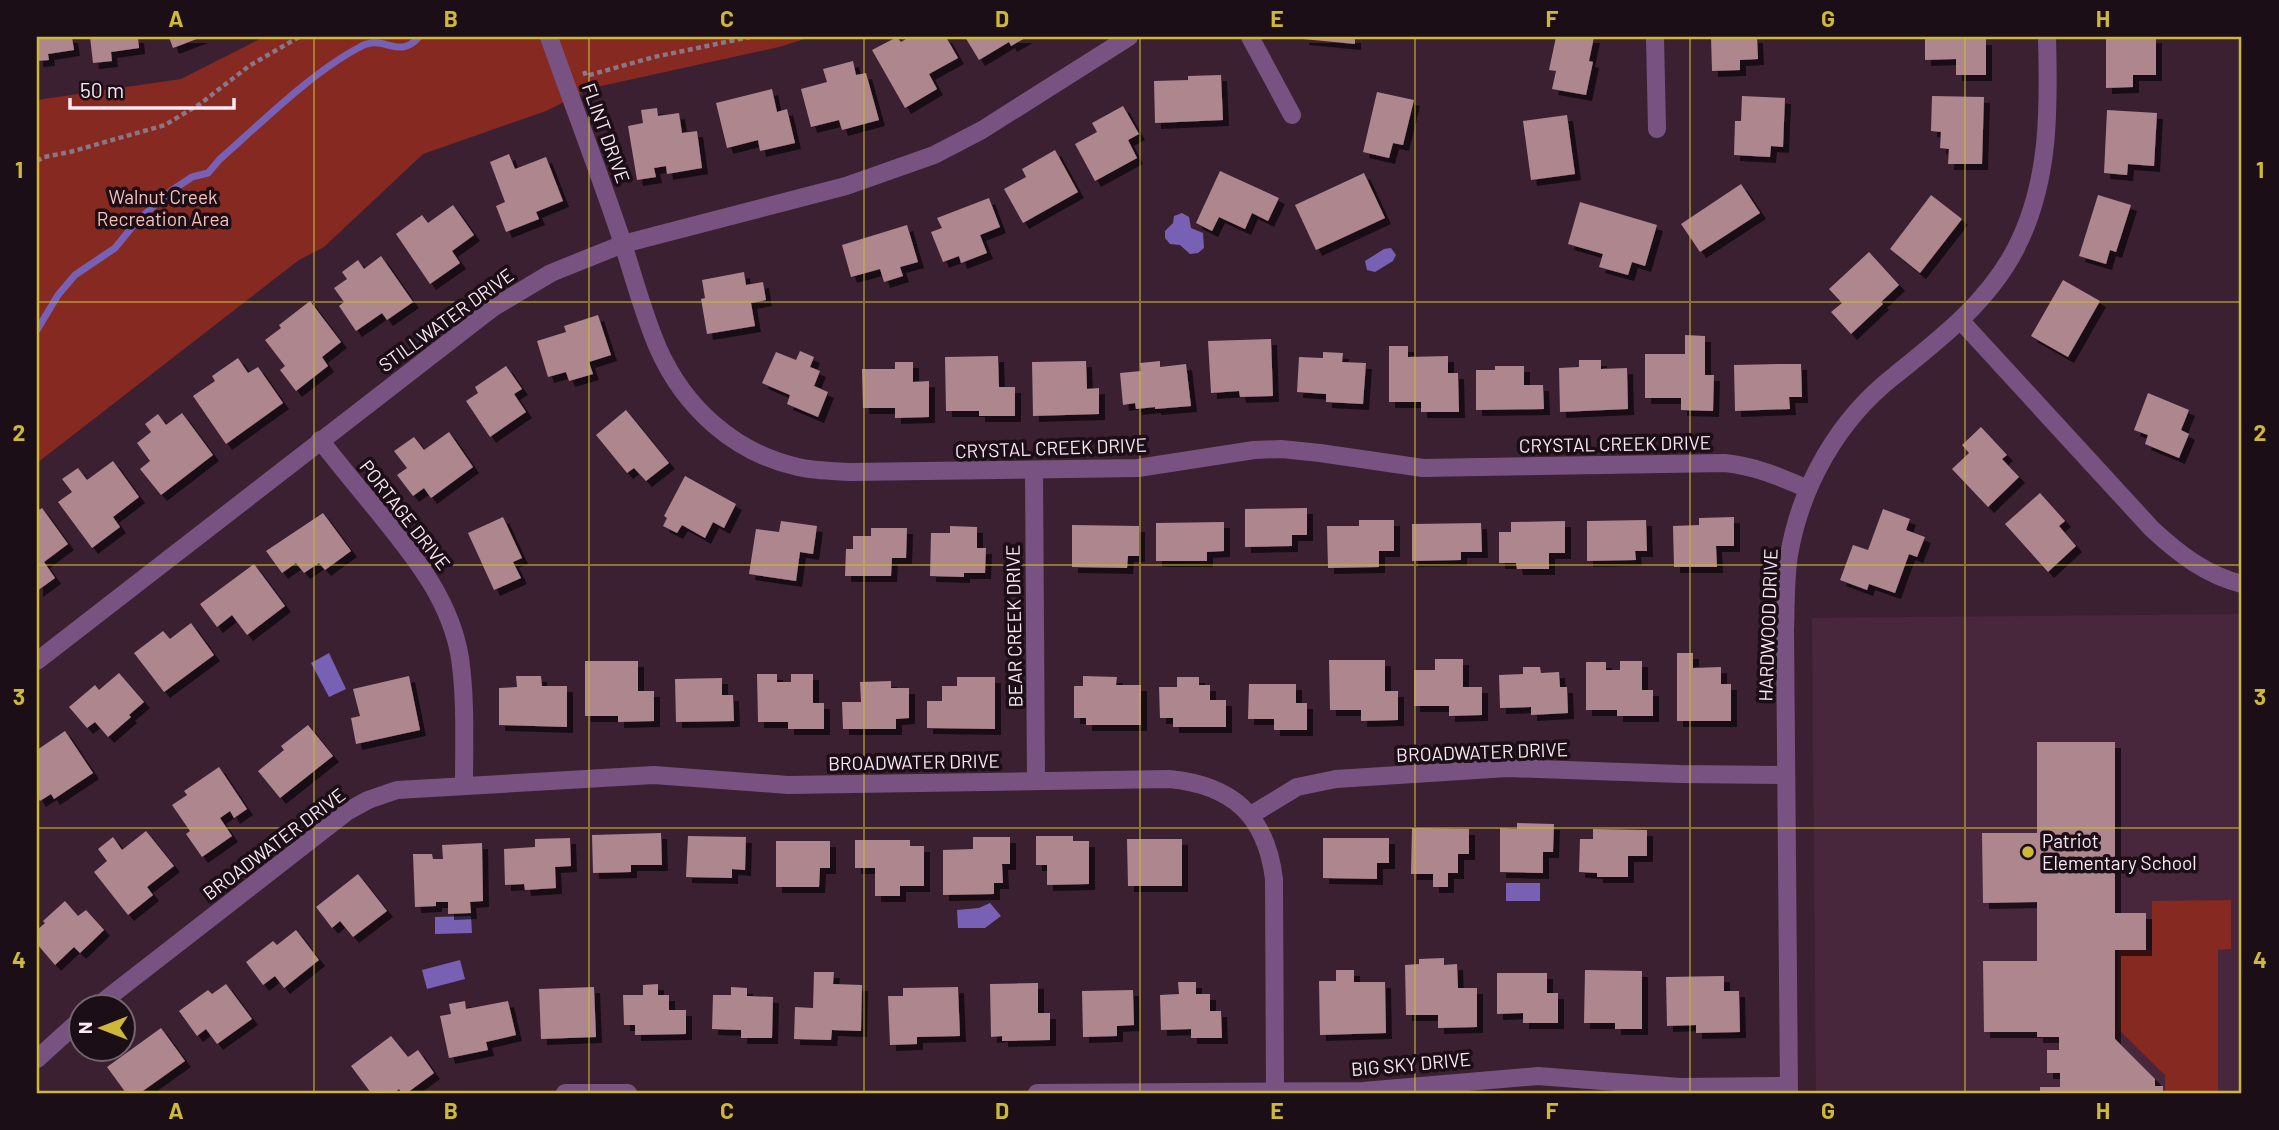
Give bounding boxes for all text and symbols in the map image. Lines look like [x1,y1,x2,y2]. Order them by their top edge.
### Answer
text: A [168,4,184,32]
text: B [444,4,458,32]
text: C [720,4,734,32]
text: D [995,4,1009,32]
text: E [1270,4,1284,32]
text: F [1546,4,1559,32]
text: G [1821,4,1835,32]
text: H [2096,4,2110,32]
scale bar [70,66,234,110]
text: 50 m [80,77,124,102]
street label: FLINT DRIVE [578,80,635,186]
text: 1 [15,155,23,183]
text: 1 [2256,155,2264,183]
park label: Walnut Creek Recreation Area [97,185,229,230]
street label: STILLWATER DRIVE [374,263,518,376]
text: 2 [13,418,25,446]
text: 2 [2254,418,2266,446]
street label: CRYSTAL CREEK DRIVE [1519,430,1711,457]
street label: CRYSTAL CREEK DRIVE [954,433,1147,462]
street label: PORTAGE DRIVE [355,455,456,574]
street label: BEAR CREEK DRIVE [1001,545,1026,708]
street label: HARDWOOD DRIVE [1753,548,1782,702]
text: 3 [13,682,25,710]
text: 3 [2254,682,2266,710]
street label: BROADWATER DRIVE [1396,737,1568,766]
street label: BROADWATER DRIVE [828,749,1000,774]
street label: BROADWATER DRIVE [198,783,349,905]
place label: Patriot Elementary School [2042,829,2197,874]
marker: Patriot Elementary School [2020,844,2036,860]
text: 4 [12,945,26,973]
text: 4 [2253,945,2267,973]
north arrow [66,993,136,1064]
text: N [73,1022,96,1034]
street label: BIG SKY DRIVE [1350,1047,1472,1080]
text: A [168,1096,184,1124]
text: B [444,1096,458,1124]
text: C [720,1096,734,1124]
text: D [995,1096,1009,1124]
text: E [1270,1096,1284,1124]
text: F [1546,1096,1559,1124]
text: G [1821,1096,1835,1124]
text: H [2096,1096,2110,1124]

